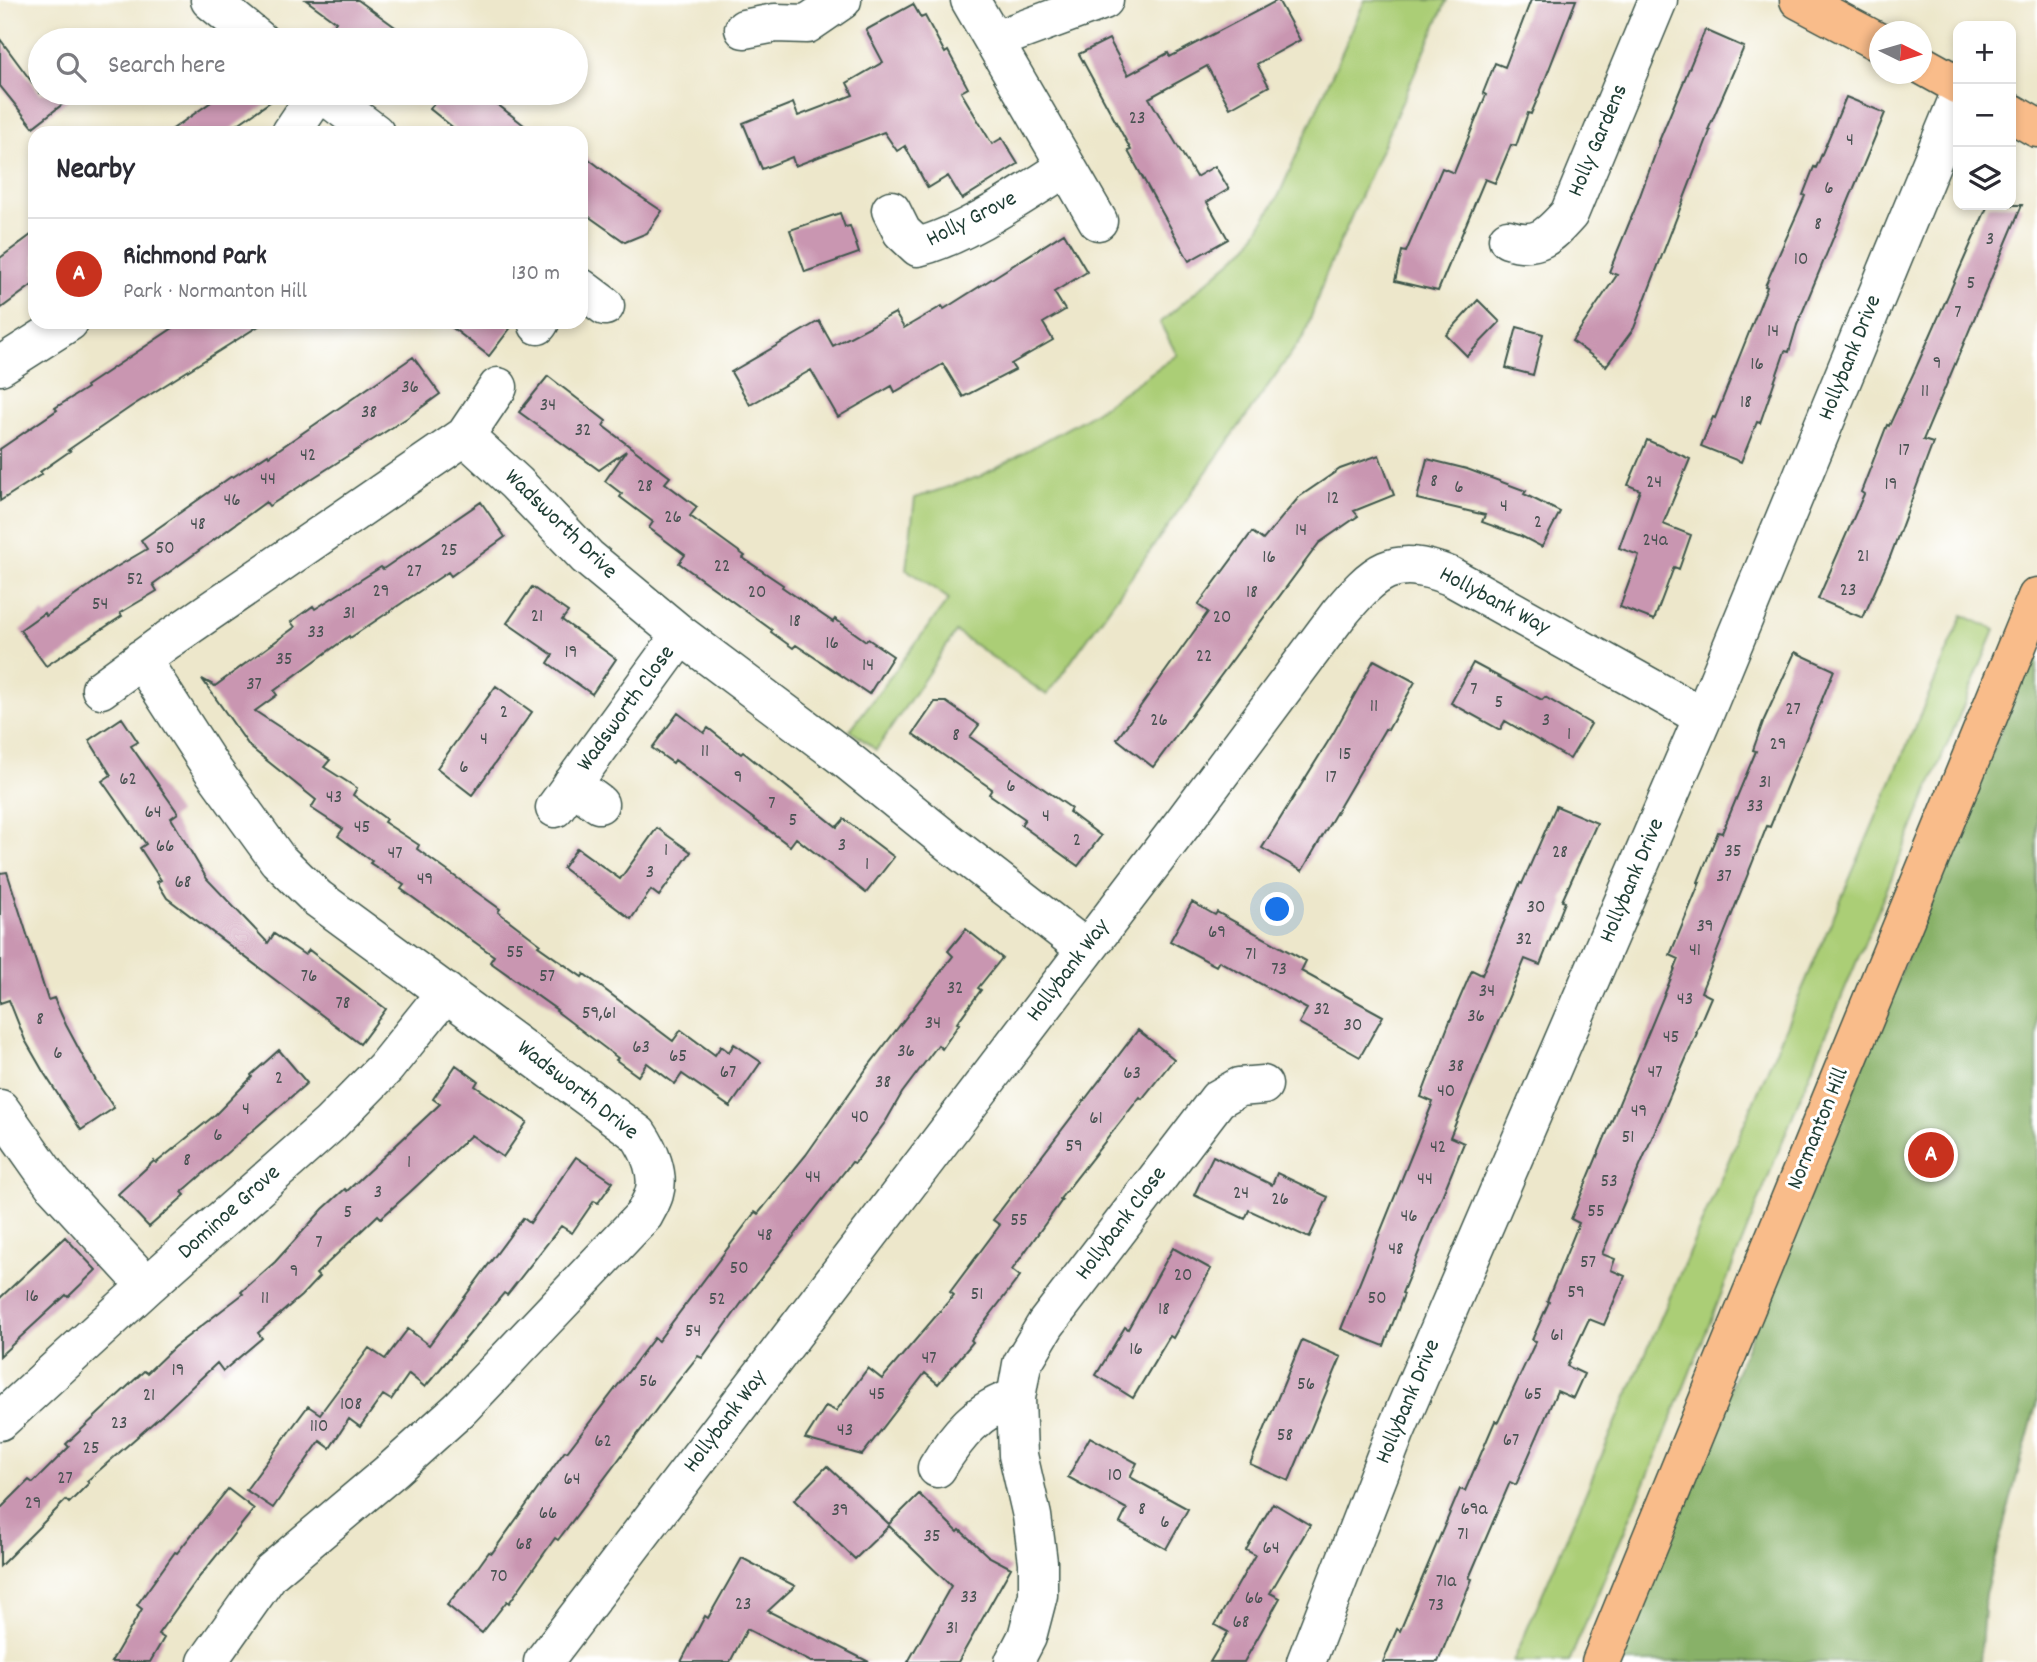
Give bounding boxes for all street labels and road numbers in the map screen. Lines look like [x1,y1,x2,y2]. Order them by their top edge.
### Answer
street label: Holly Gardens [1560,79,1638,203]
street label: Holly Grove [921,183,1023,257]
street label: Hollybank Drive [1811,290,1891,426]
street label: Wadsworth Drive [496,462,624,588]
street label: Hollybank Way [1433,559,1556,645]
street label: Wadsworth Close [570,639,684,779]
street label: Hollybank Drive [1592,813,1674,949]
street label: Hollybank Way [1019,912,1119,1030]
street label: Wadsworth Drive [509,1033,645,1149]
street label: Normanton Hill [1780,1063,1859,1195]
street label: Dominoe Grove [171,1158,289,1268]
street label: Hollybank Close [1068,1160,1176,1288]
street label: Hollybank Drive [1368,1334,1450,1470]
street label: Hollybank Way [676,1363,776,1481]

